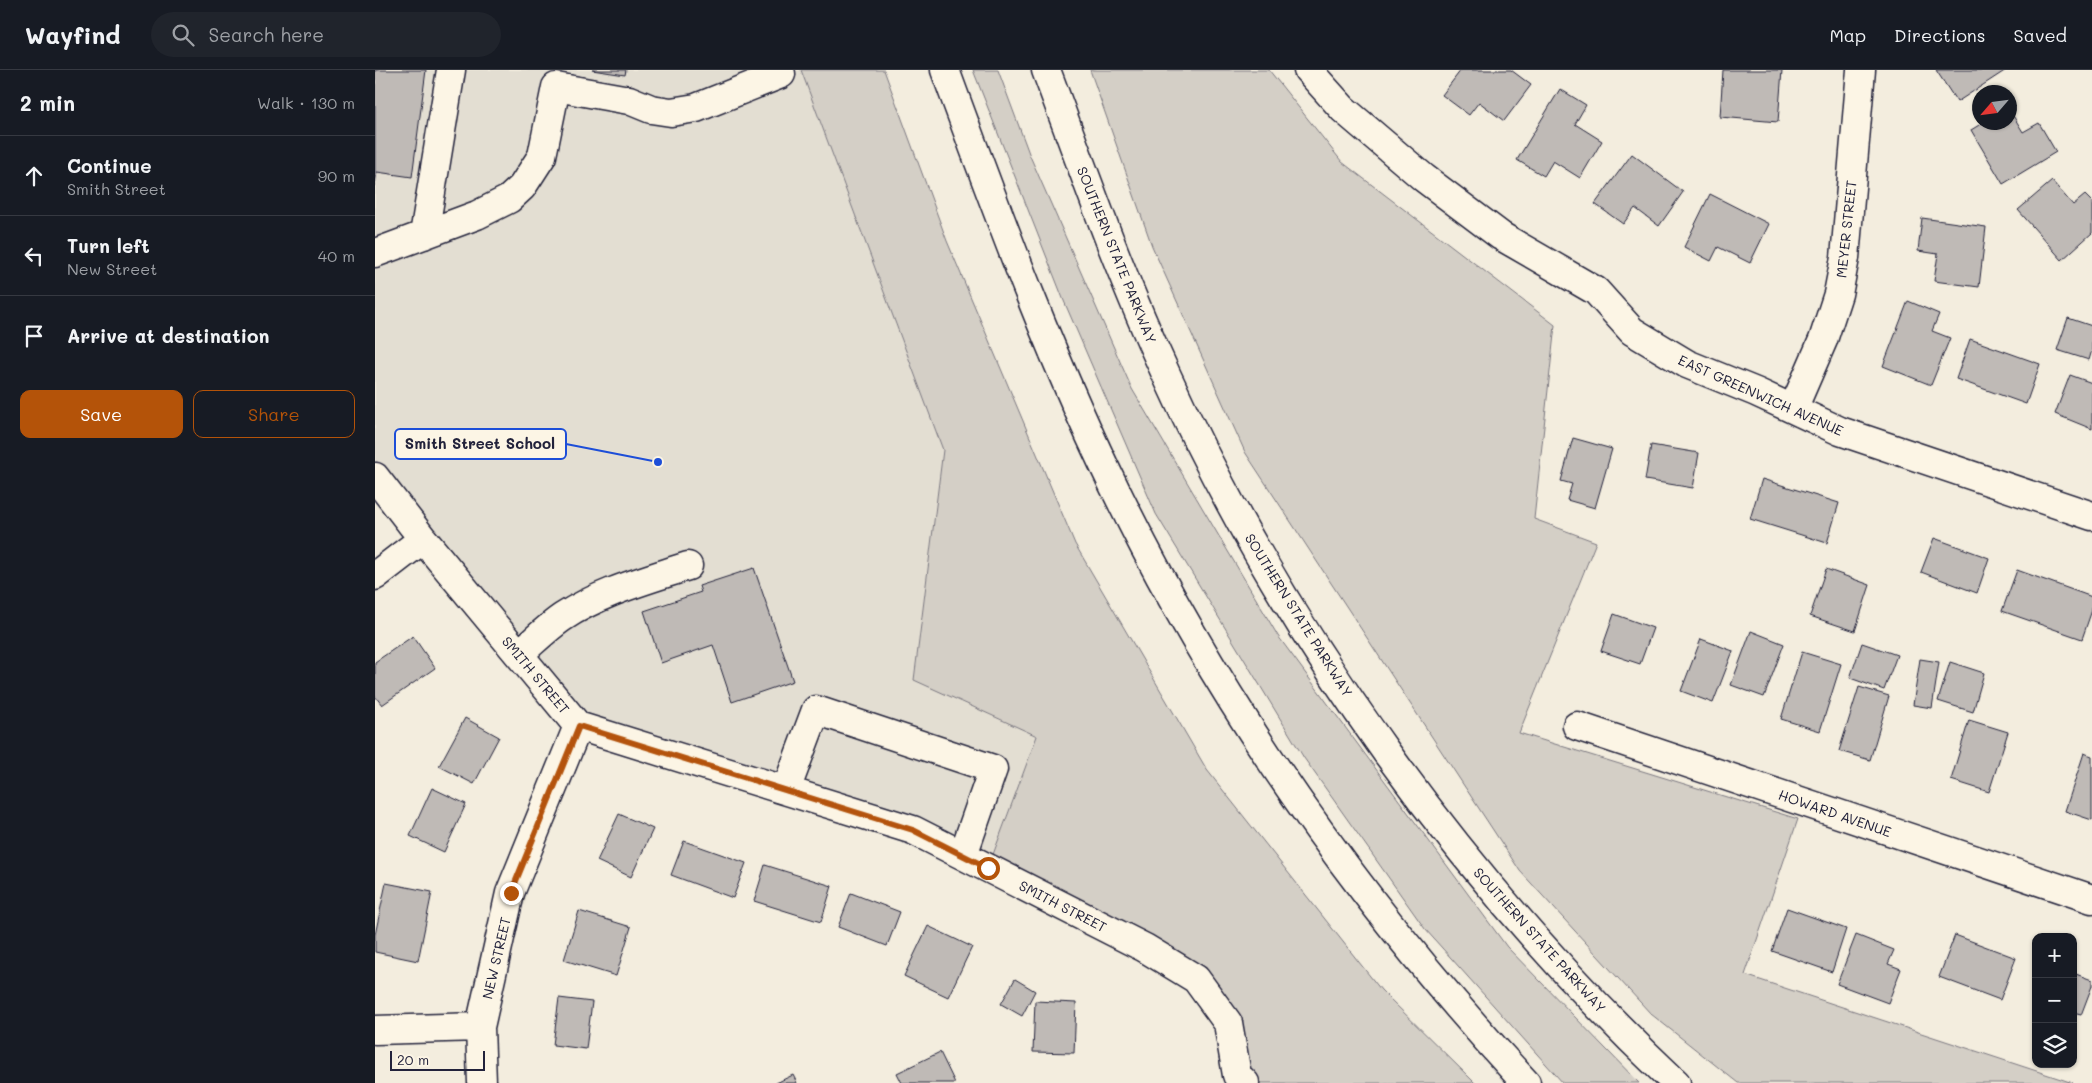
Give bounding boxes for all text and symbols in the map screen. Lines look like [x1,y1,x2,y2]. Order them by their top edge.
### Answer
search box [151,12,501,57]
text: Wayfind [25,19,121,50]
icon: search [169,21,197,49]
text: Search here [209,22,324,47]
text: Map [1829,23,1866,47]
text: Directions [1894,23,1986,47]
text: Saved [2014,23,2067,47]
north arrow [1972,85,2017,130]
text: 2 min [20,89,75,116]
text: Walk · 130 m [257,92,355,113]
text: Continue [67,153,152,178]
icon: ahead [20,162,48,190]
street label: SOUTHERN STATE PARKWAY [1073,164,1161,346]
text: 90 m [318,165,355,186]
text: Smith Street [67,178,166,199]
street label: MEYER STREET [1831,179,1861,279]
text: Turn left [67,233,150,258]
icon: left [20,242,48,270]
text: 40 m [318,245,355,266]
text: New Street [67,258,157,279]
icon: arrive [20,322,48,350]
text: Arrive at destination [67,323,270,348]
street label: EAST GREENWICH AVENUE [1675,350,1847,440]
button: Save [20,390,183,438]
button: Share [193,390,355,438]
callout: Smith Street School [395,429,566,459]
text: Smith Street School [405,433,555,453]
street label: SOUTHERN STATE PARKWAY [1241,530,1357,700]
street label: SMITH STREET [498,632,574,718]
street label: HOWARD AVENUE [1776,785,1894,841]
route start [977,857,1000,880]
street label: SOUTHERN STATE PARKWAY [1470,863,1610,1017]
street label: SMITH STREET [1016,876,1110,936]
route end [500,882,523,905]
street label: NEW STREET [477,915,515,1001]
map controls [2032,933,2077,1068]
button: + [2032,933,2077,978]
button: − [2032,978,2077,1023]
button: layers [2032,1023,2077,1068]
scale bar [390,1048,485,1071]
text: 20 m [397,1050,429,1069]

